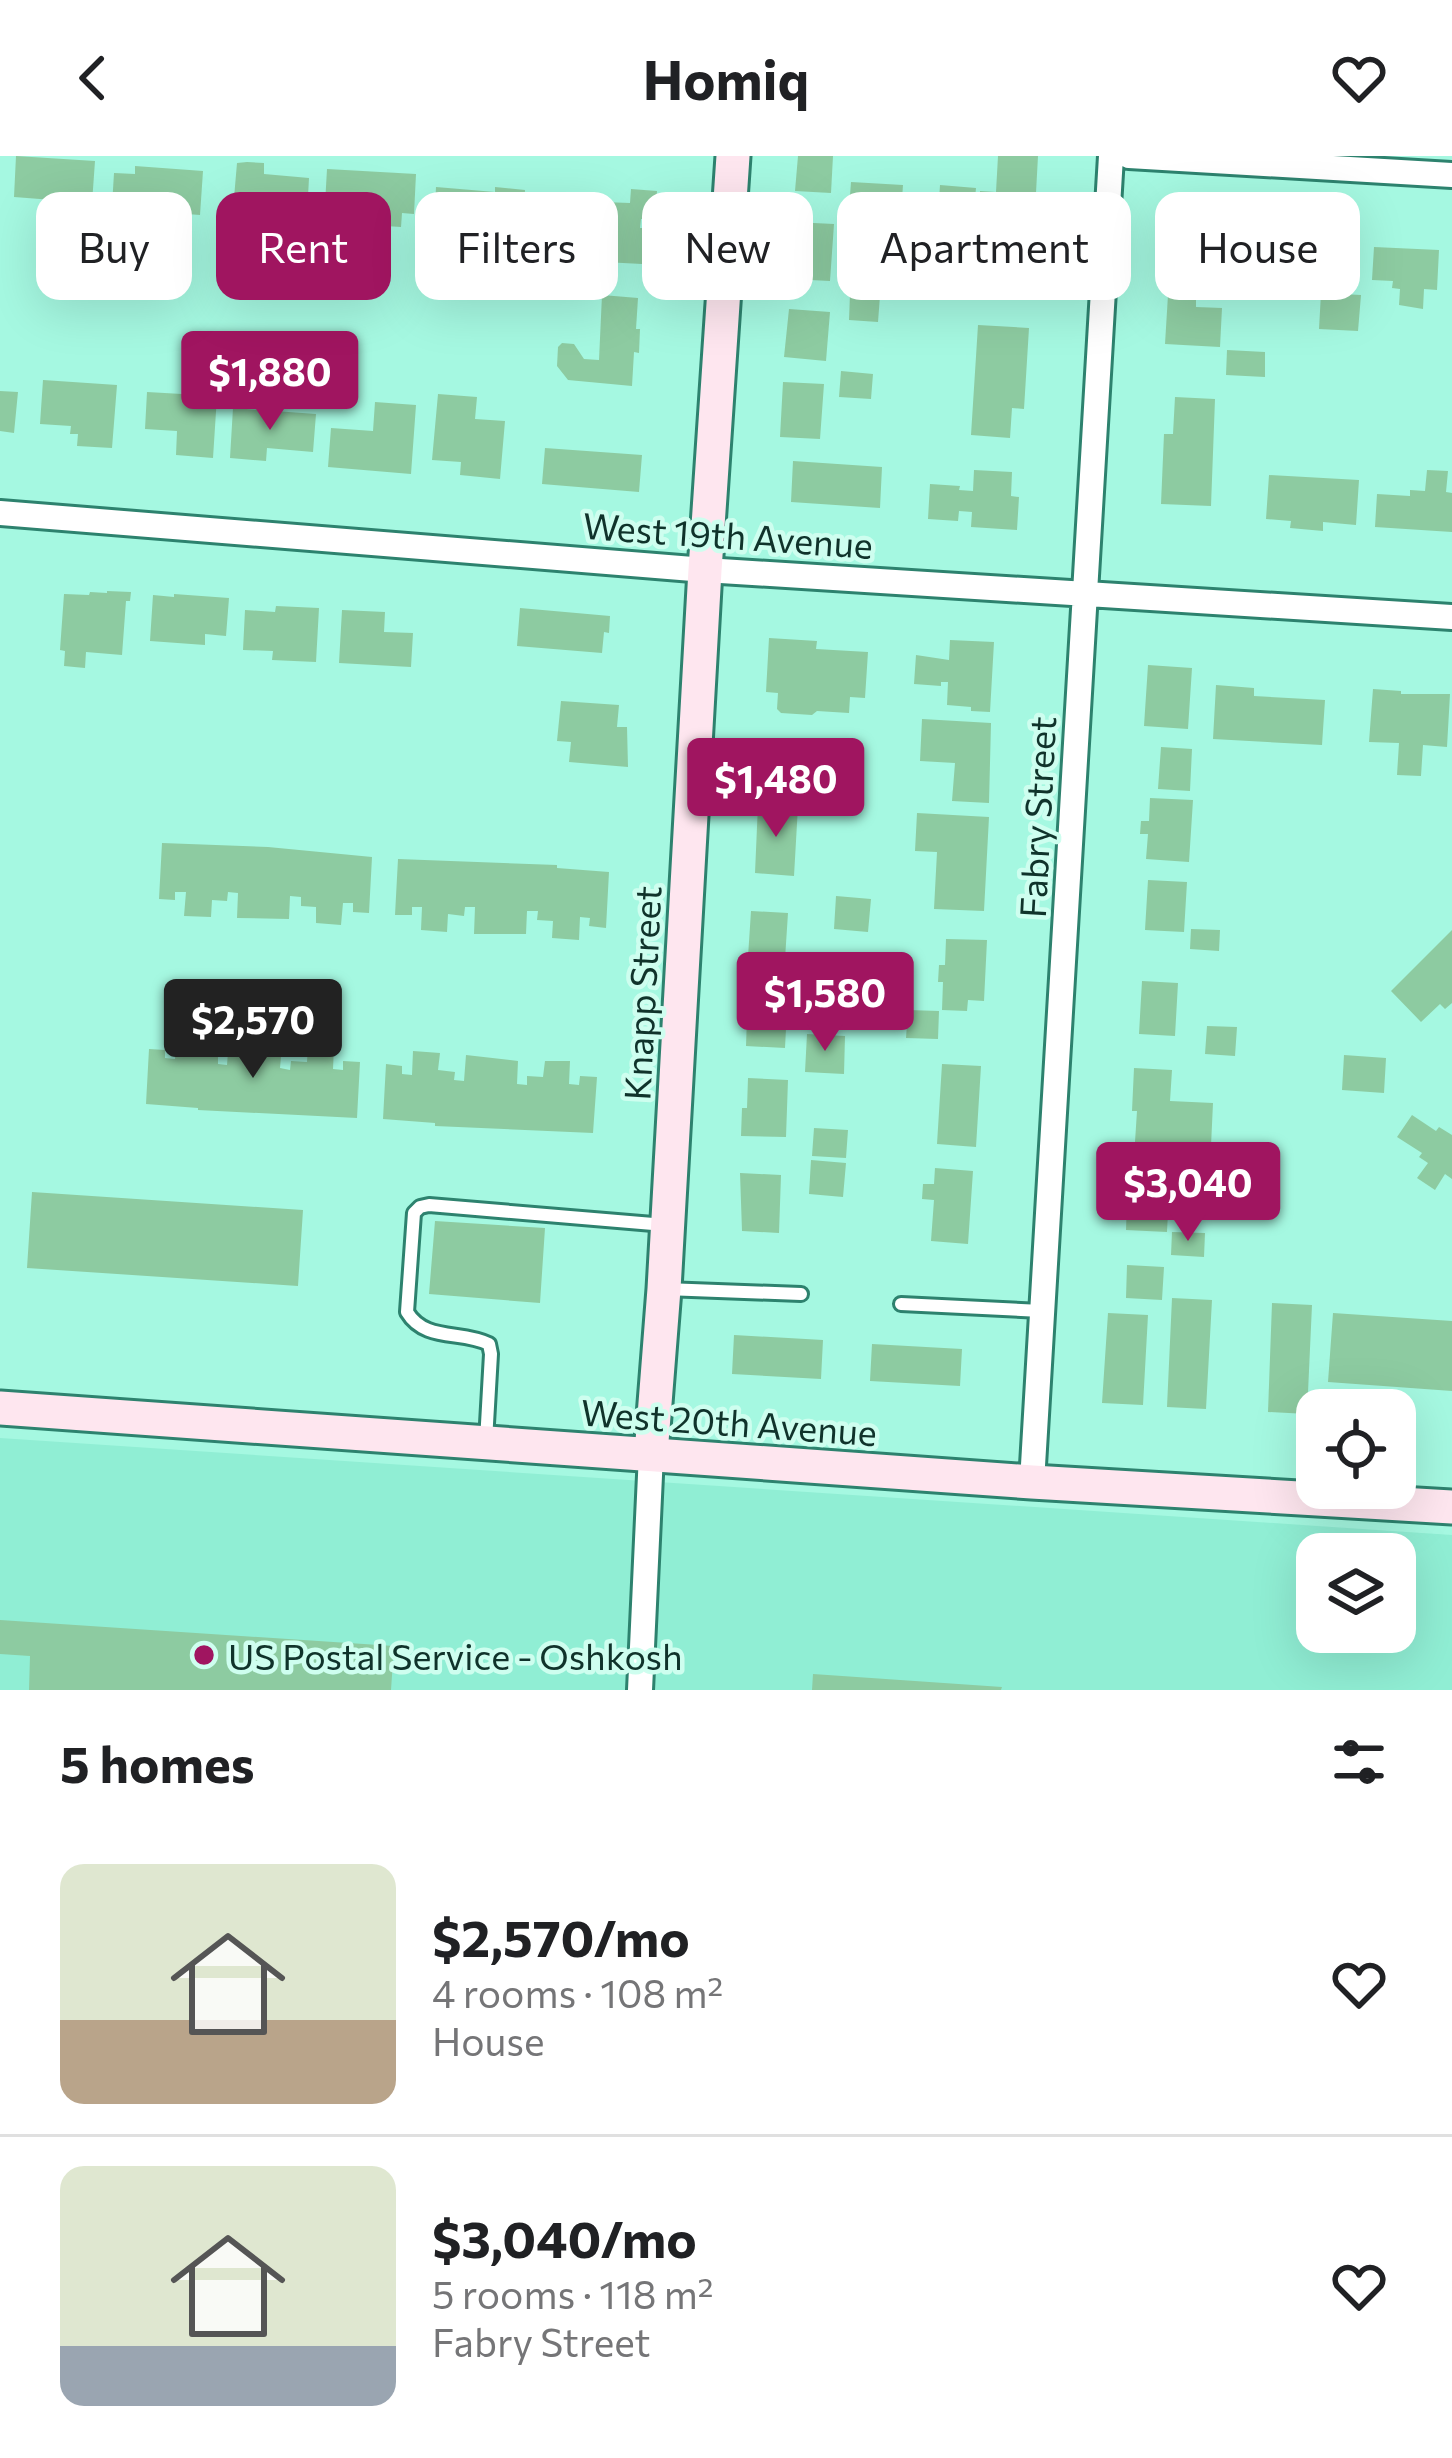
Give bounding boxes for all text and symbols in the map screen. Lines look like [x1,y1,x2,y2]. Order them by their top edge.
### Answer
icon: back [60,45,126,111]
text: Homiq [643,45,809,111]
icon: heart [1326,45,1392,111]
chip: Buy [36,192,192,300]
chip: Rent [216,192,391,300]
chip: Filters [415,192,618,300]
chip: New [642,192,813,300]
chip: Apartment [837,192,1131,300]
chip: House [1155,192,1360,300]
pin: $1,880 [172,331,368,433]
text: $1,880 [208,346,332,394]
street label: West 19th Avenue [581,502,875,566]
street label: Fabry Street [1009,715,1063,919]
pin: $1,480 [678,738,874,840]
text: $1,480 [714,753,838,801]
street label: Knapp Street [613,885,669,1101]
pin: $1,580 [727,952,923,1054]
text: $1,580 [764,967,886,1015]
pin: $2,570 [155,979,351,1081]
text: $2,570 [191,994,315,1042]
pin: $3,040 [1090,1142,1286,1244]
text: $3,040 [1123,1157,1253,1205]
street label: West 20th Avenue [579,1389,879,1453]
map controls [1296,1389,1416,1653]
button: locate [1296,1389,1416,1509]
button: layers [1296,1533,1416,1653]
place label: US Postal Service - Oshkosh [228,1633,683,1677]
marker: US Postal Service - Oshkosh [191,1642,217,1668]
icon: filters [1326,1729,1392,1795]
text: 5 homes [60,1731,255,1794]
text: $2,570/mo [432,1905,690,1968]
icon: home [156,1912,300,2056]
icon: heart [1326,1951,1392,2017]
text: 4 rooms · 108 m² [432,1968,723,2016]
text: House [432,2016,545,2064]
text: $3,040/mo [432,2206,697,2269]
icon: home [156,2214,300,2358]
icon: heart [1326,2253,1392,2319]
text: 5 rooms · 118 m² [432,2269,714,2317]
text: Fabry Street [432,2317,651,2365]

